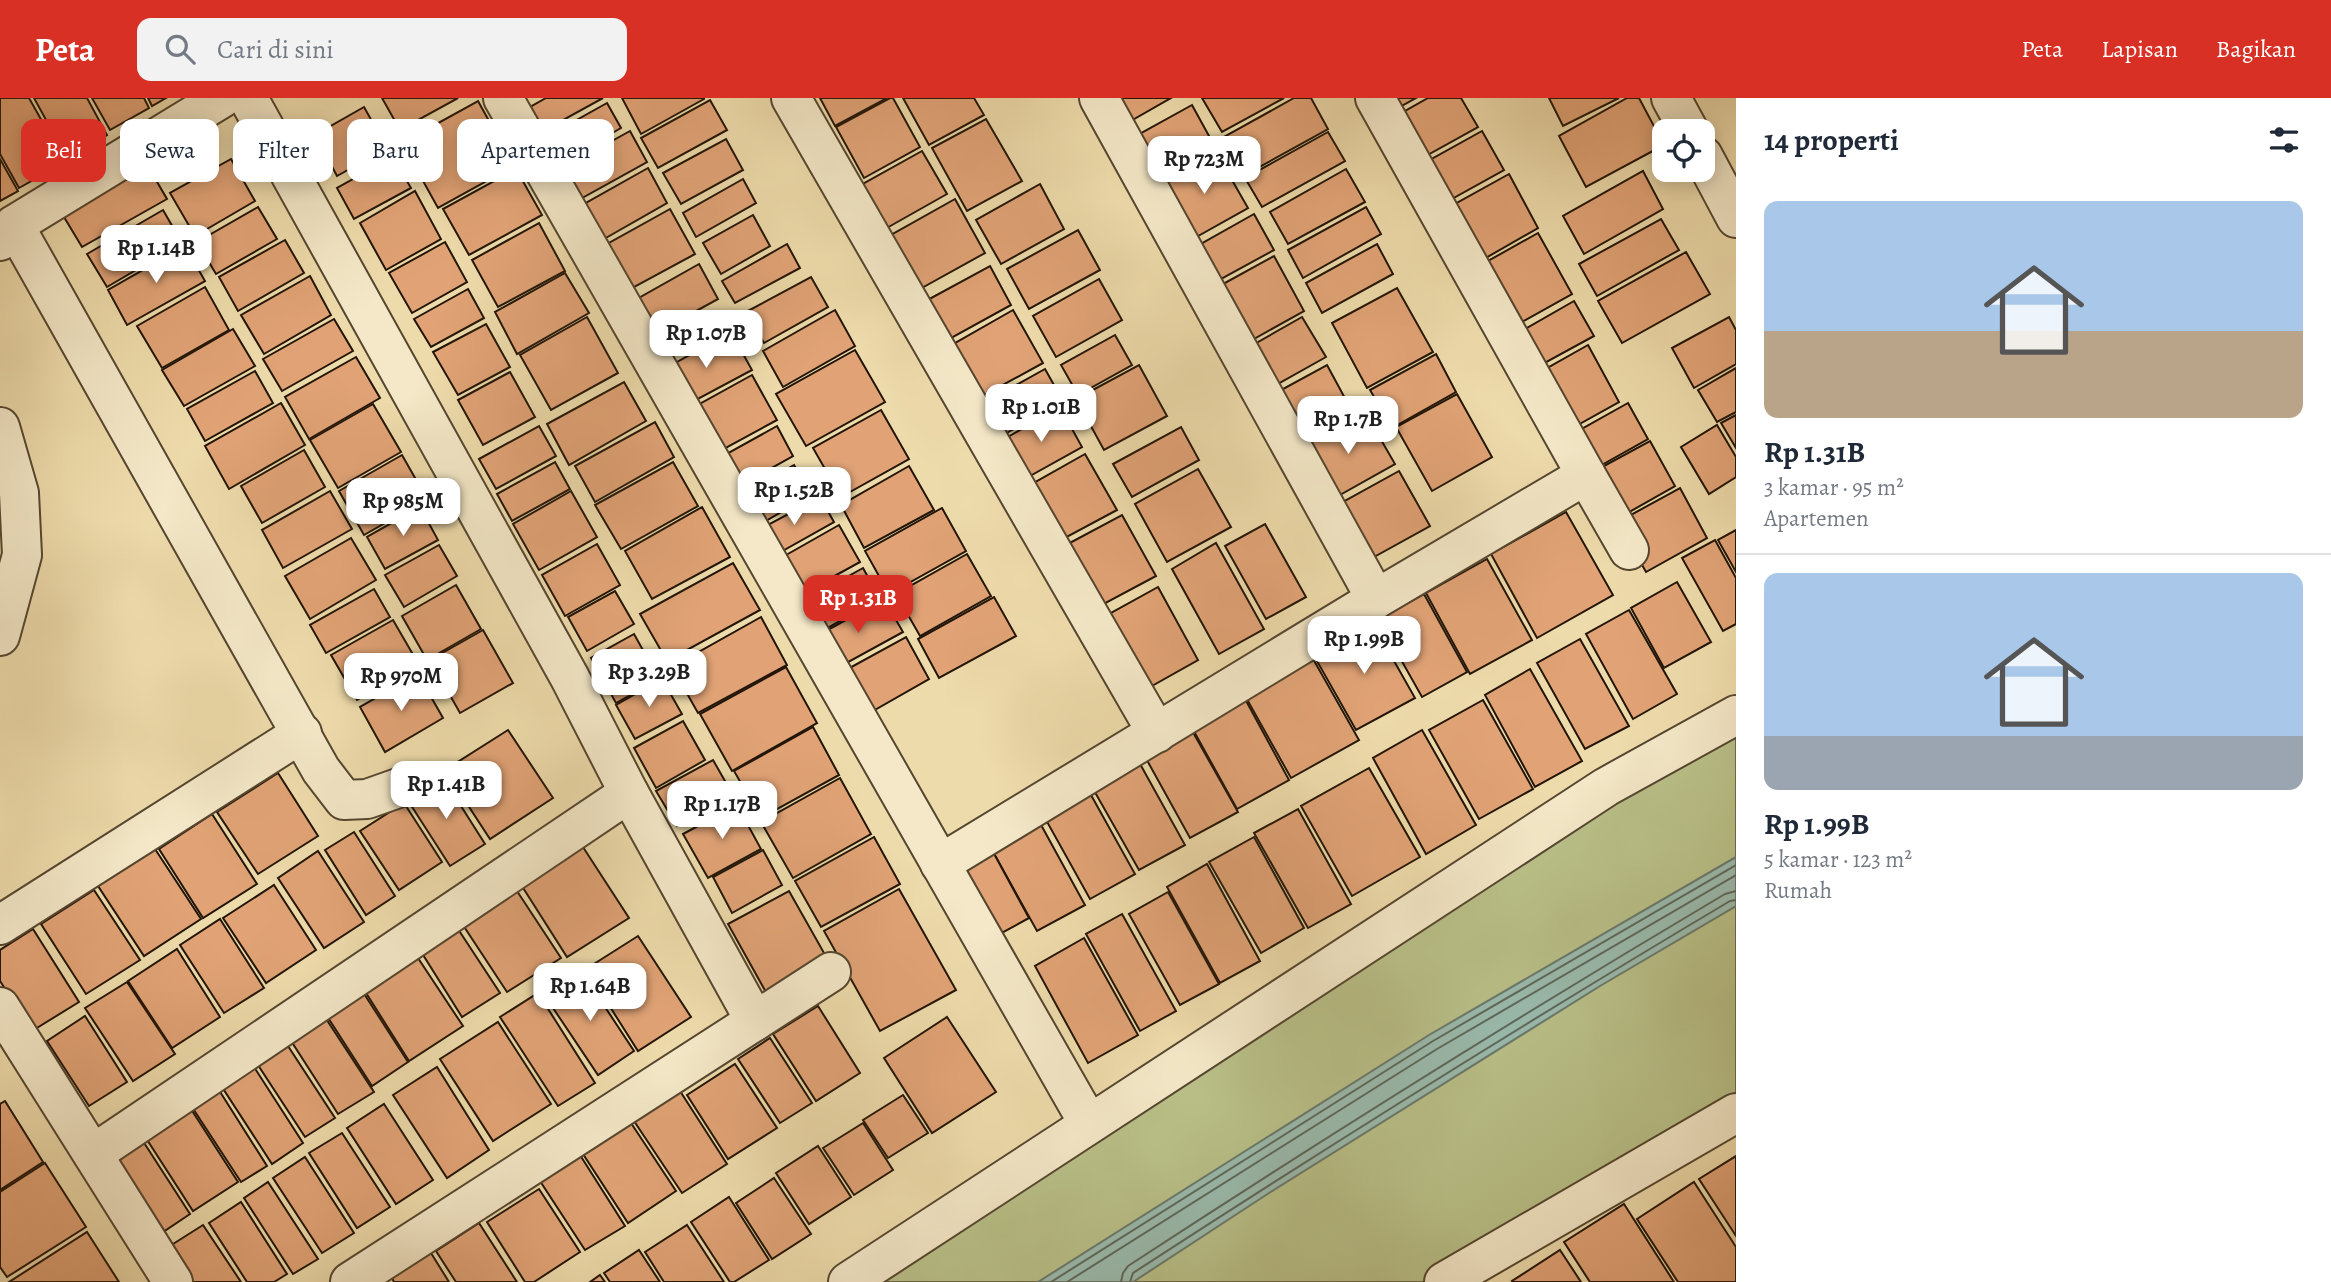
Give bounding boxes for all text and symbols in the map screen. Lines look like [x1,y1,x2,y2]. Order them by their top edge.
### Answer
search box [137,18,627,81]
text: Peta [35,27,95,72]
icon: search [161,30,199,68]
text: Cari di sini [217,32,334,67]
text: Peta [2021,33,2063,65]
text: Lapisan [2101,33,2178,65]
text: Bagikan [2216,33,2296,65]
chip: Beli [21,119,106,182]
chip: Sewa [120,119,219,182]
chip: Filter [233,119,333,182]
chip: Baru [347,119,443,182]
chip: Apartemen [457,119,614,182]
map controls [1652,119,1715,182]
button: locate [1652,119,1715,182]
text: 14 properti [1764,120,1899,160]
icon: filters [2265,121,2303,159]
pin: Rp 723M [1139,136,1269,196]
text: Rp 723M [1164,143,1244,174]
pin: Rp 1.14B [84,226,228,285]
text: Rp 1.14B [117,232,195,263]
icon: home [1971,247,2097,373]
pin: Rp 1.07B [634,310,778,370]
text: Rp 1.07B [665,317,747,348]
pin: Rp 1.01B [969,384,1113,444]
text: Rp 1.01B [1001,391,1081,422]
pin: Rp 1.7B [1283,396,1413,456]
text: Rp 1.7B [1313,403,1383,434]
text: Rp 1.31B [1764,432,1865,472]
pin: Rp 1.52B [722,468,866,527]
text: 3 kamar · 95 m² [1764,472,1904,503]
text: Rp 1.52B [754,474,834,505]
pin: Rp 985M [338,478,468,538]
text: Rp 985M [362,485,444,516]
text: Apartemen [1764,503,1869,534]
pin: Rp 1.31B [786,575,930,635]
text: Rp 1.31B [819,582,897,613]
pin: Rp 1.99B [1292,616,1436,676]
icon: home [1971,619,2097,745]
text: Rp 1.99B [1324,623,1404,654]
pin: Rp 3.29B [577,650,721,709]
pin: Rp 970M [336,654,466,713]
text: Rp 3.29B [607,656,691,687]
text: Rp 970M [360,660,442,691]
pin: Rp 1.41B [374,762,518,821]
text: Rp 1.41B [407,768,485,799]
pin: Rp 1.17B [650,782,794,841]
text: Rp 1.17B [683,788,761,819]
text: Rp 1.99B [1764,804,1870,844]
text: 5 kamar · 123 m² [1764,844,1912,875]
text: Rumah [1764,875,1832,906]
pin: Rp 1.64B [518,964,662,1023]
text: Rp 1.64B [549,970,631,1001]

